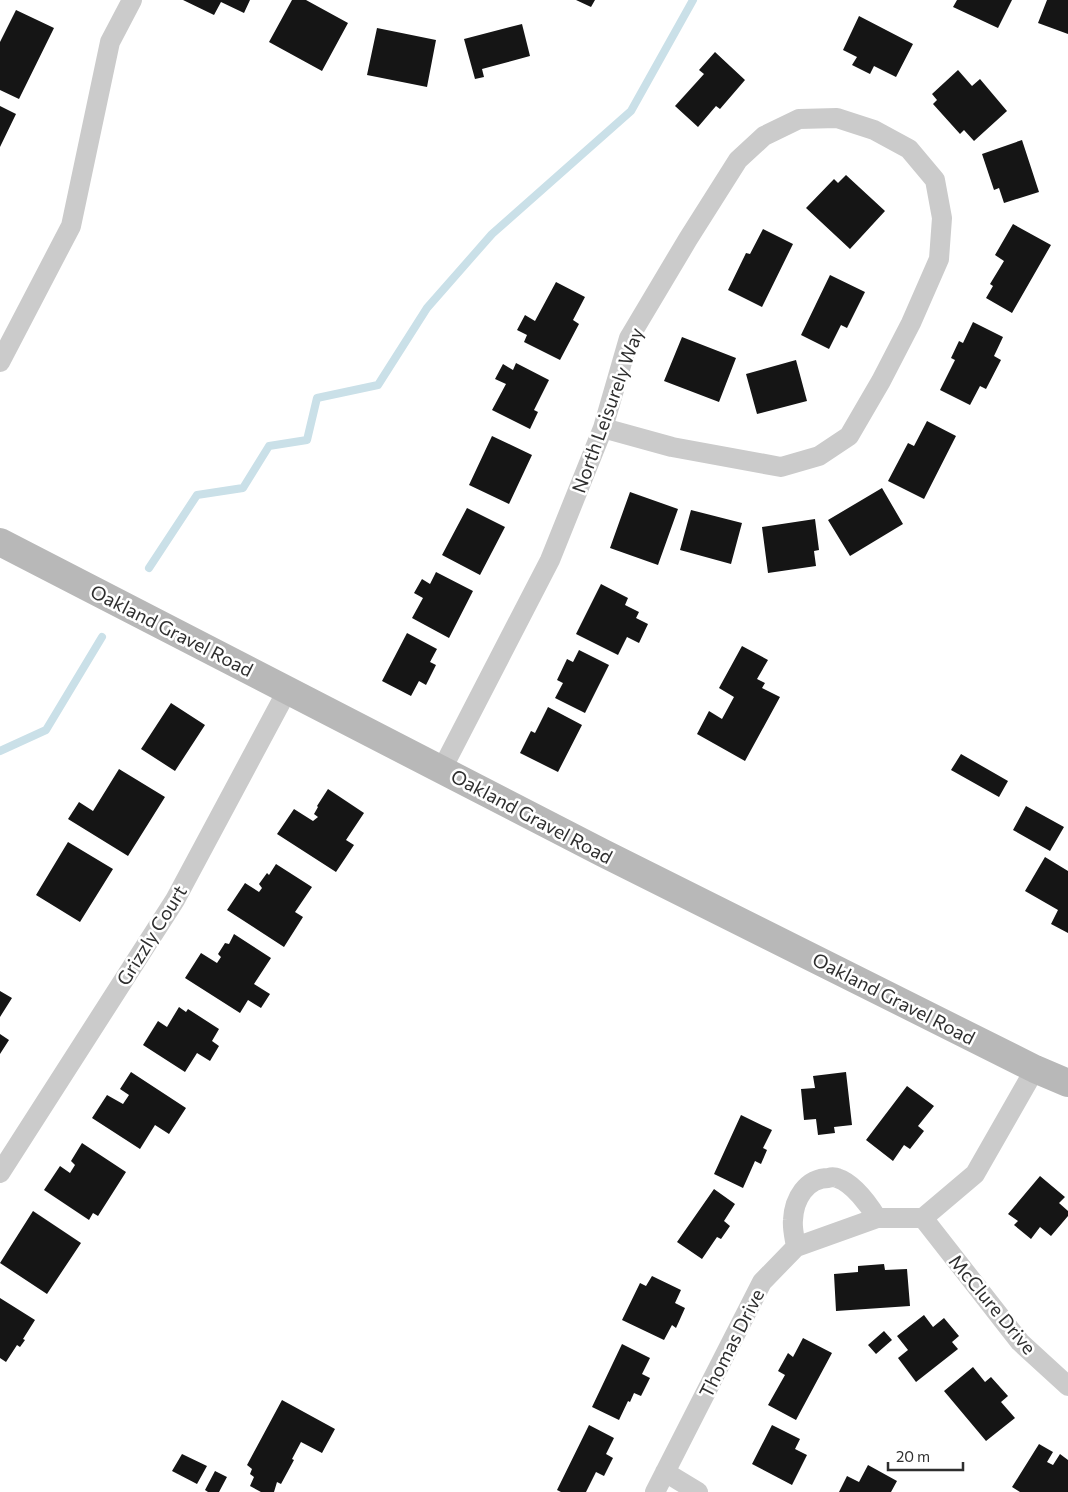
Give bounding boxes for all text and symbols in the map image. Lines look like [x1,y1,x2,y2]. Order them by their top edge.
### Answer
street label: North Leisurely Way [566,324,648,496]
street label: Oakland Gravel Road [87,579,257,681]
street label: Oakland Gravel Road [447,764,617,868]
street label: Grizzly Court [111,880,191,989]
street label: Oakland Gravel Road [809,947,979,1049]
street label: McClure Drive [945,1250,1041,1358]
street label: Thomas Drive [694,1285,768,1401]
scale bar [888,1440,963,1472]
text: 20 m [896,1447,930,1465]

